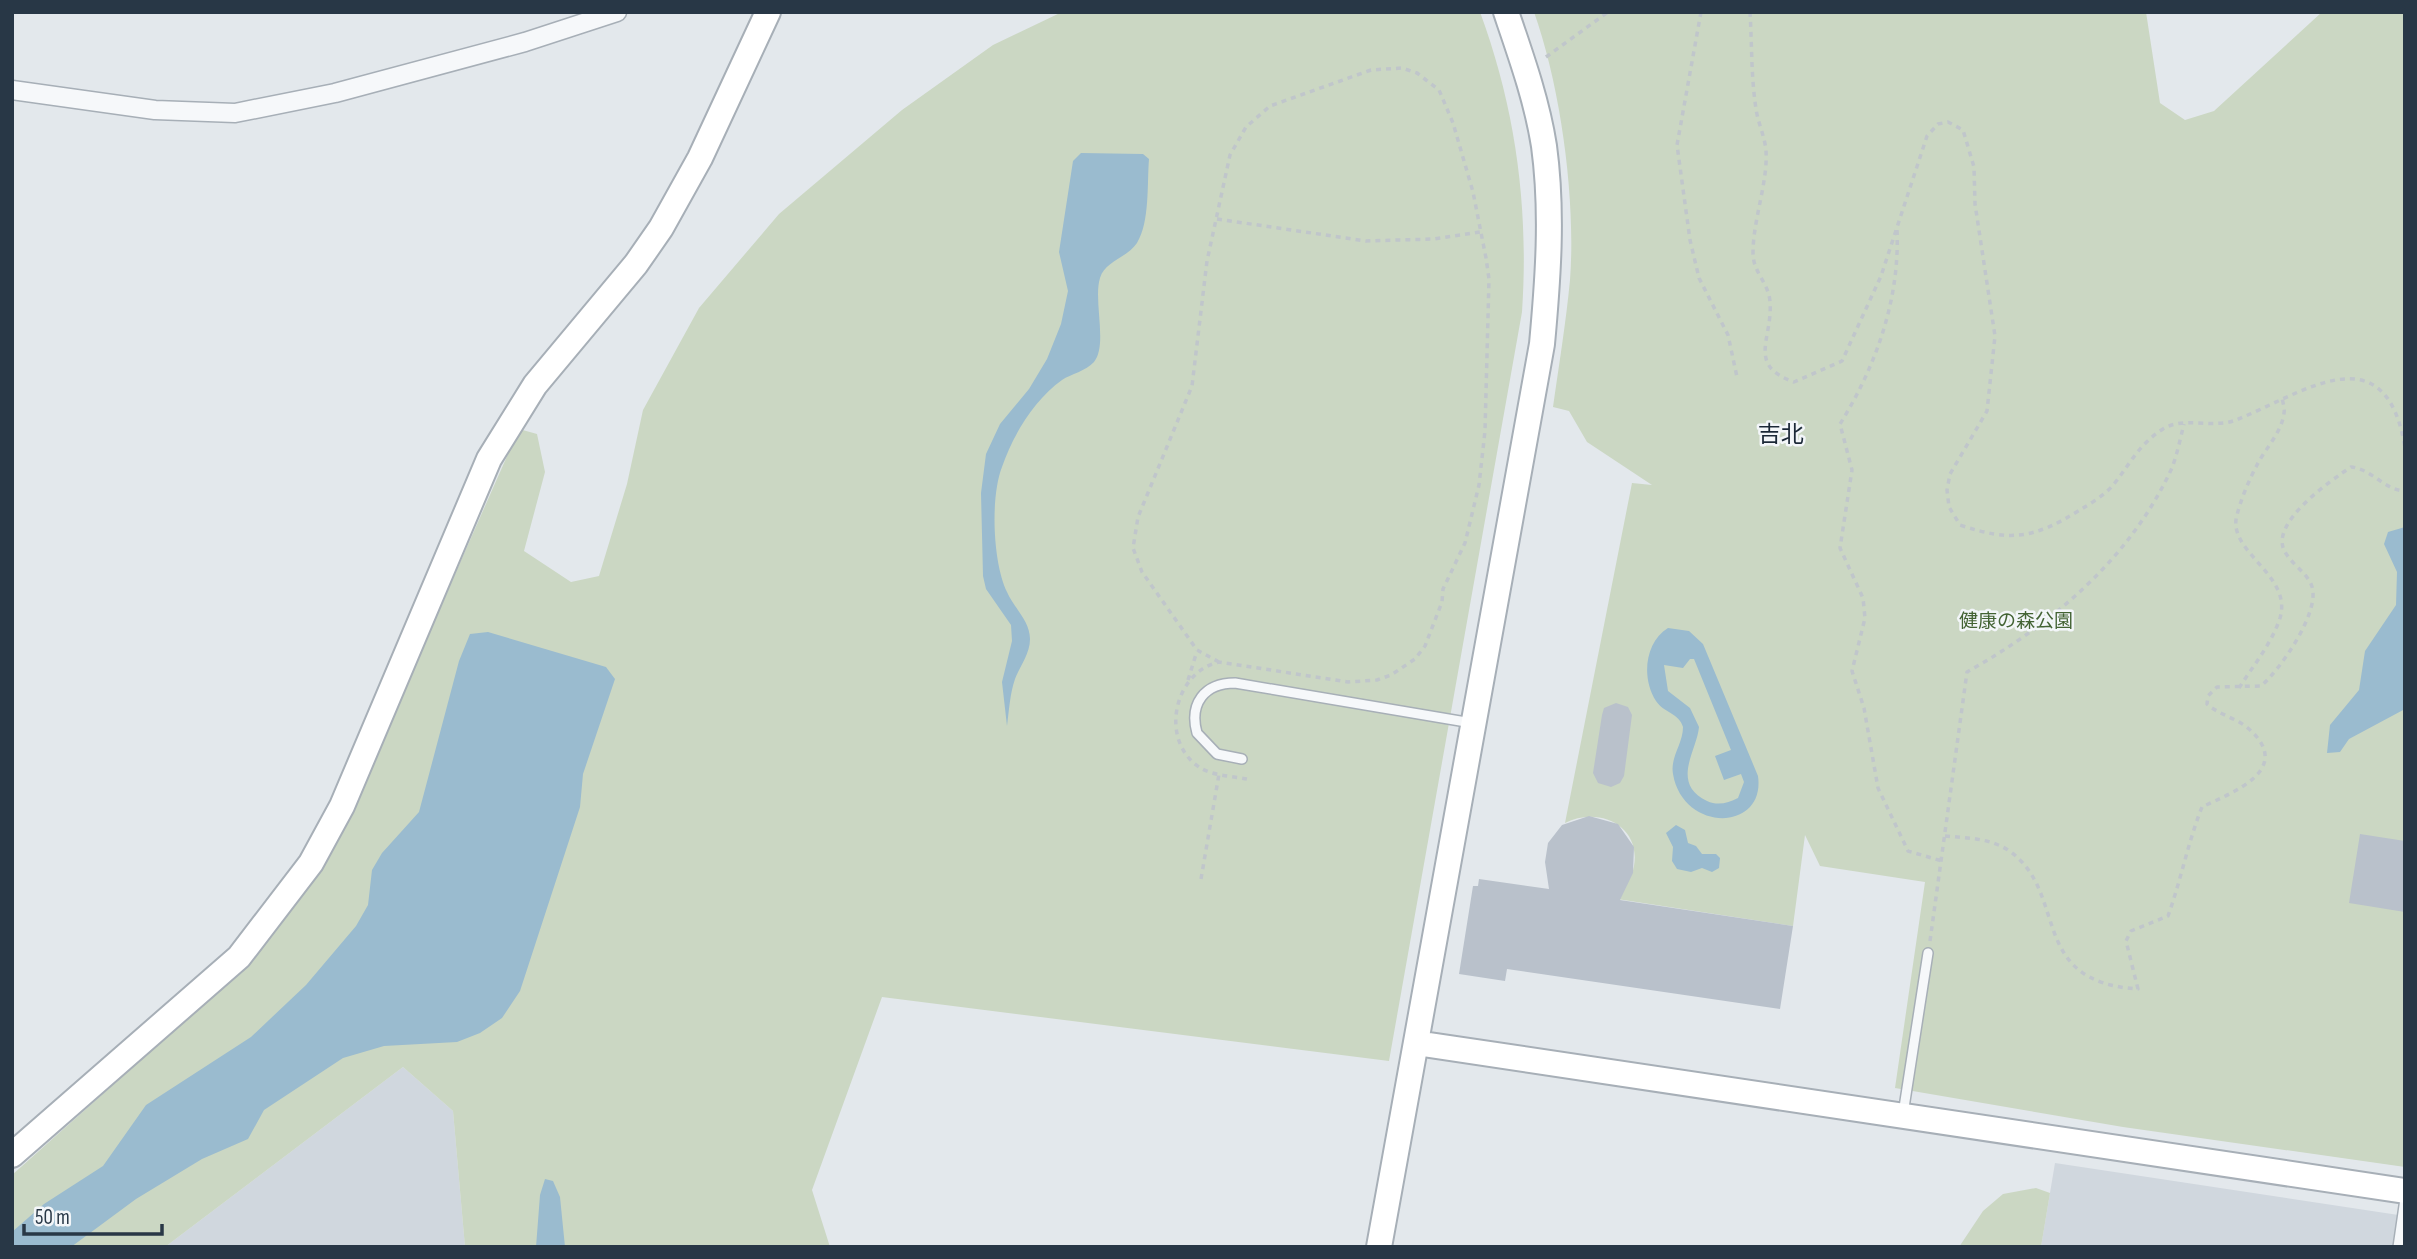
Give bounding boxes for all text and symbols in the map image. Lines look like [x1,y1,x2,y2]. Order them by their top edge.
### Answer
district label: 吉北 [1758,421,1804,449]
park label: 健康の森公園 [1959,610,2073,633]
scale bar [24,1192,163,1236]
text: 50 m [35,1205,70,1230]

